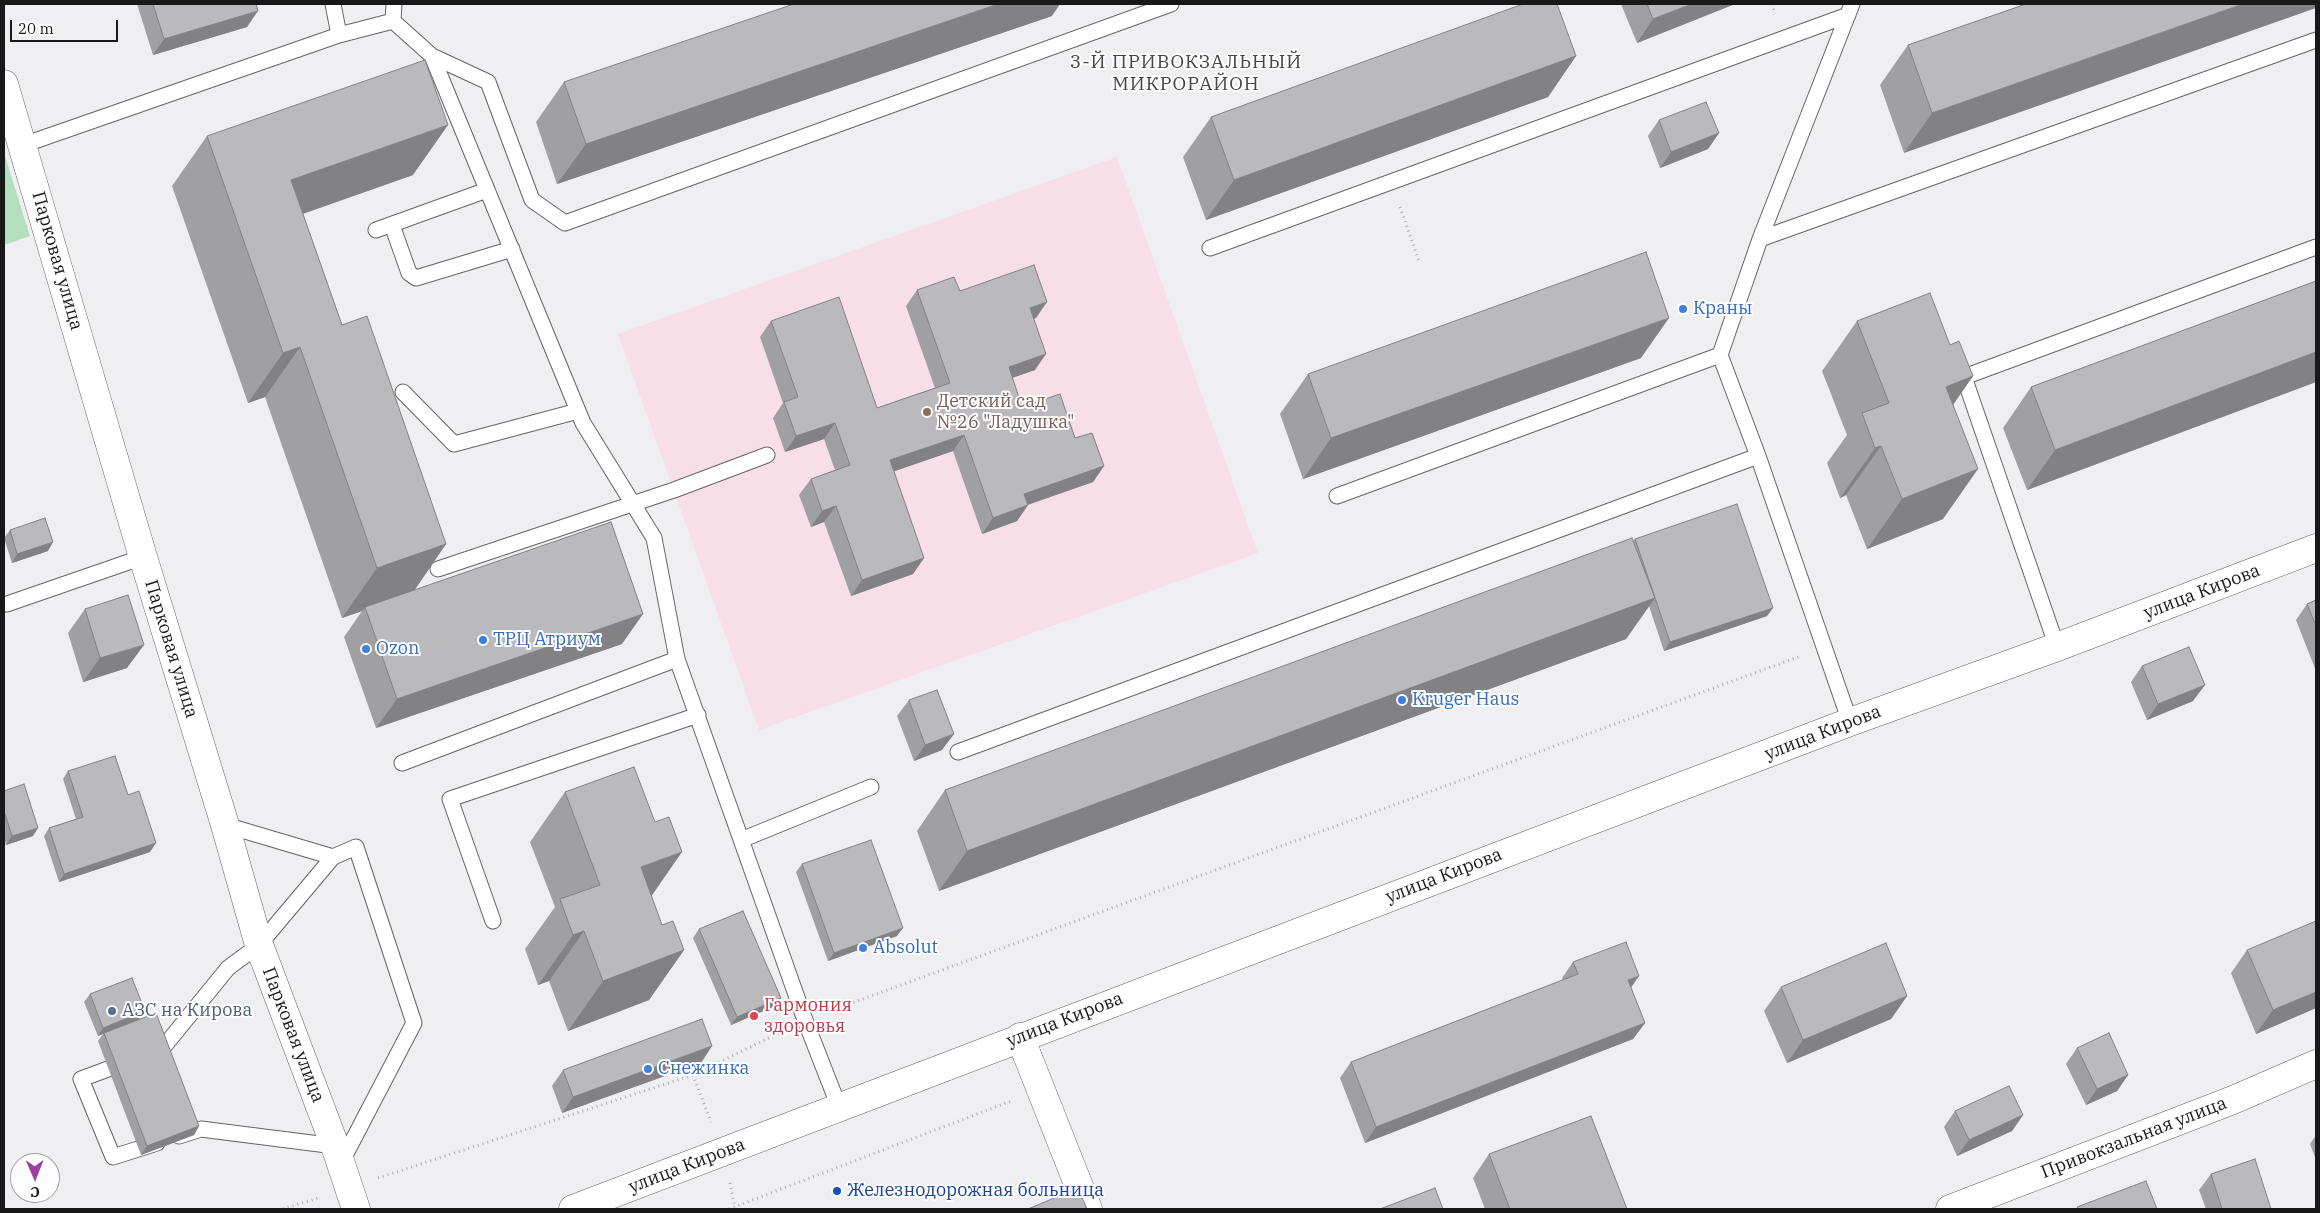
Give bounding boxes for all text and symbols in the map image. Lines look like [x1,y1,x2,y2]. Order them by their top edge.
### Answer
scale bar [12,10,120,42]
text: 20 m [18,19,54,38]
district label: 3-Й ПРИВОКЗАЛЬНЫЙ МИКРОРАЙОН [1068,52,1304,96]
street label: Парковая улица [27,189,87,333]
place label: Краны [1693,298,1752,320]
marker: Краны [1677,303,1689,315]
place label: Детский сад №26 "Ладушка" [937,391,1075,434]
marker: Детский сад №26 "Ладушка" [921,406,933,418]
street label: улица Кирова [2141,560,2263,624]
street label: Парковая улица [140,577,202,721]
place label: ТРЦ Атриум [493,629,601,651]
marker: ТРЦ Атриум [477,634,489,646]
place label: Ozon [376,638,420,660]
marker: Ozon [360,643,372,655]
place label: Kruger Haus [1412,689,1519,711]
marker: Kruger Haus [1396,694,1408,706]
street label: улица Кирова [1762,701,1884,765]
street label: улица Кирова [1383,844,1505,908]
place label: Absolut [873,937,938,959]
marker: Absolut [857,942,869,954]
street label: Парковая улица [257,964,329,1106]
street label: улица Кирова [1004,988,1126,1052]
place label: Гармония здоровья [764,995,852,1038]
place label: АЗС на Кирова [122,1000,252,1022]
marker: АЗС на Кирова [106,1005,118,1017]
marker: Гармония здоровья [748,1010,760,1022]
place label: Снежинка [658,1058,749,1080]
marker: Снежинка [642,1063,654,1075]
street label: Привокзальная улица [2038,1093,2230,1183]
street label: улица Кирова [626,1134,748,1198]
north arrow [10,1153,60,1203]
place label: Железнодорожная больница [847,1180,1104,1202]
text: С [30,1183,40,1201]
marker: Железнодорожная больница [831,1185,843,1197]

